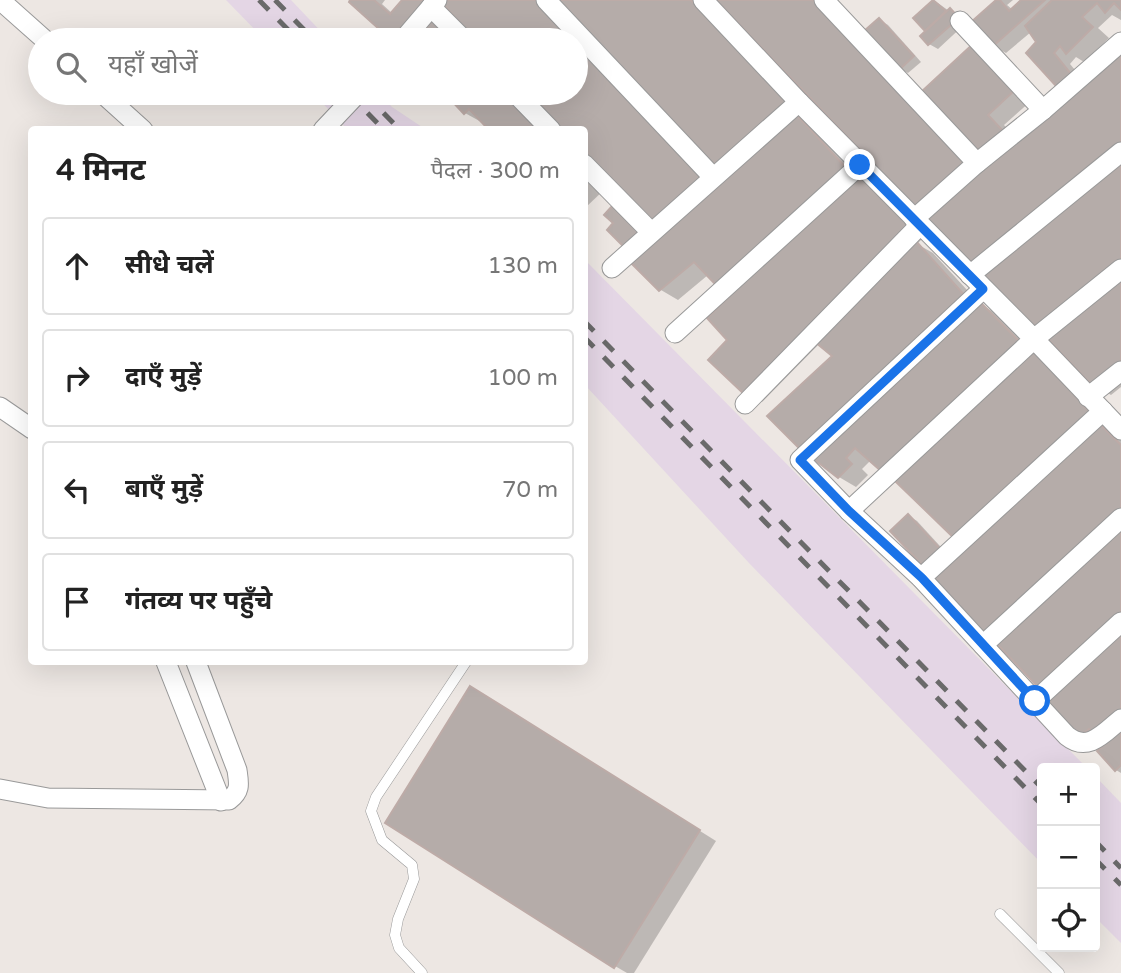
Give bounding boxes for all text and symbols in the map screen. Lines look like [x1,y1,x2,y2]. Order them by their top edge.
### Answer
search box [28,28,588,105]
icon: search [52,48,90,86]
text: यहाँ खोजें [108,49,198,80]
route end [844,149,875,180]
text: 4 मिनट [56,152,146,189]
text: पैदल · 300 m [431,157,560,185]
icon: ahead [58,247,96,285]
text: सीधे चलें [125,249,214,280]
text: 130 m [488,252,558,280]
icon: right [58,359,96,397]
text: दाएँ मुड़ें [125,361,202,392]
text: 100 m [488,364,558,392]
icon: left [58,471,96,509]
text: बाएँ मुड़ें [125,473,203,504]
text: 70 m [502,476,558,504]
icon: arrive [58,583,96,621]
text: गंतव्य पर पहुँचे [125,585,272,616]
route start [1019,685,1050,716]
map controls [1037,763,1100,952]
button: + [1037,763,1100,826]
button: − [1037,826,1100,889]
button: locate [1037,889,1100,952]

